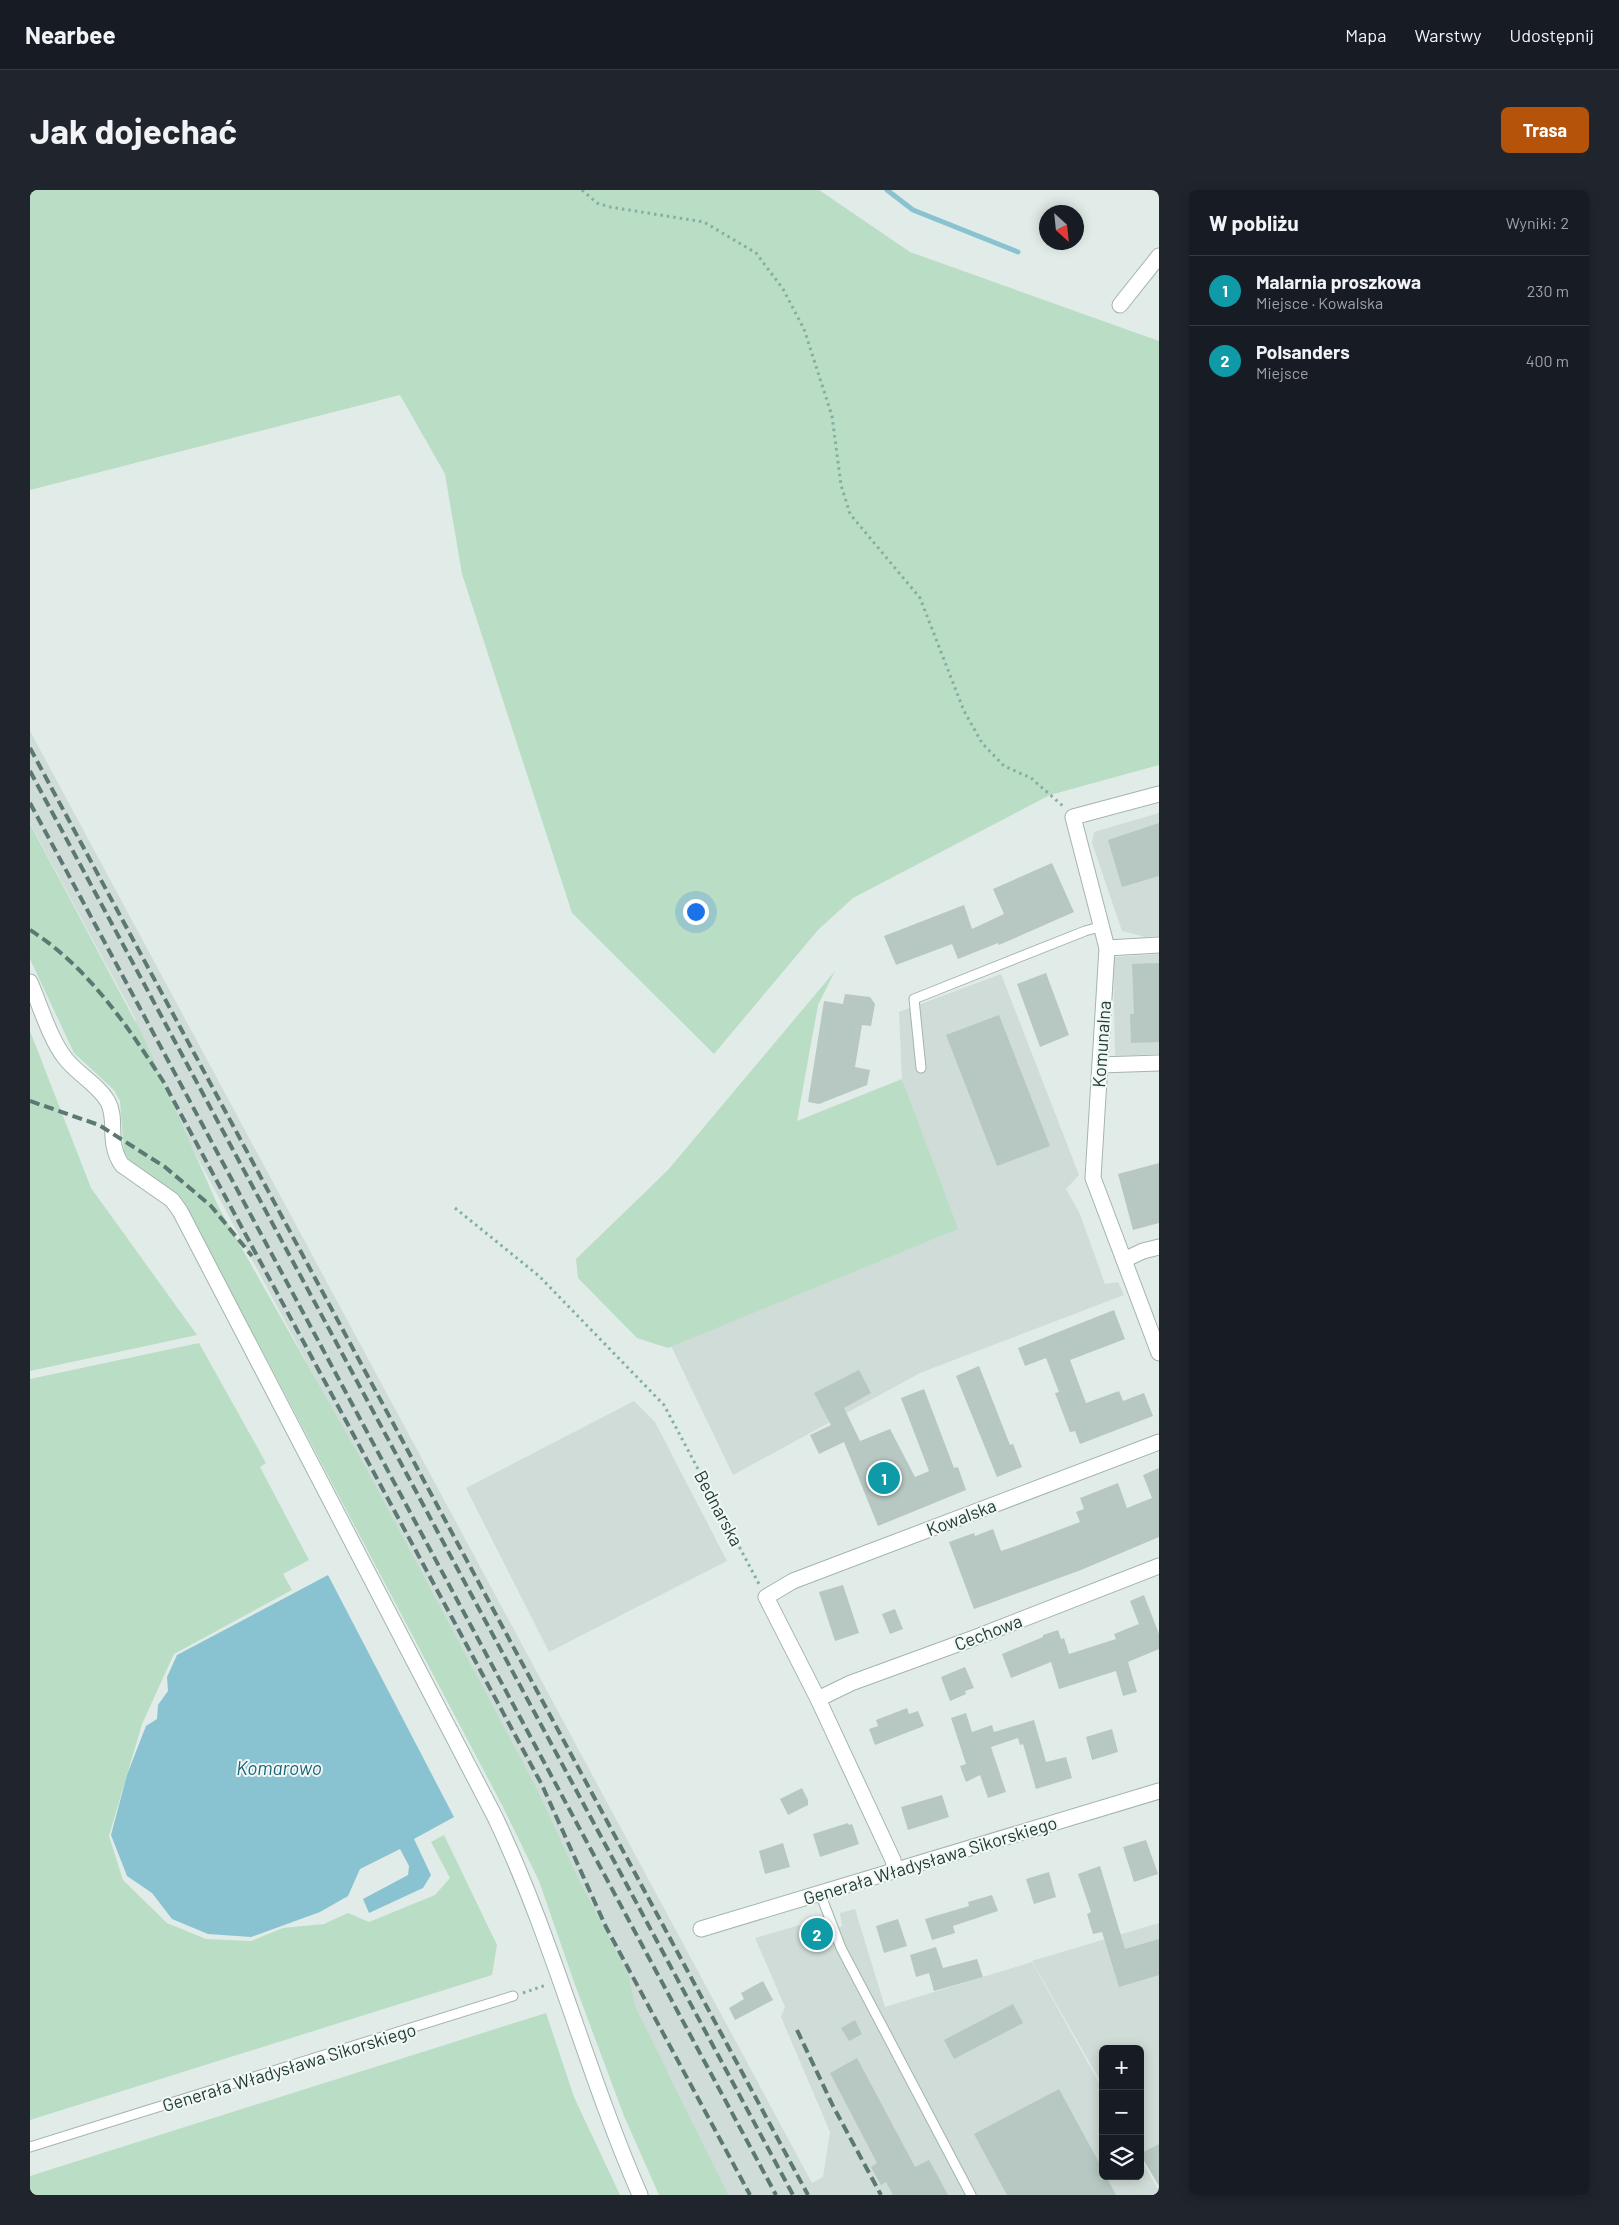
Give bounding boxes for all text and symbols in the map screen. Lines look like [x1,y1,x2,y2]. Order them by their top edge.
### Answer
text: Nearbee [25,20,116,49]
text: Mapa [1345,24,1386,46]
text: Warstwy [1414,24,1482,46]
text: Udostępnij [1510,24,1594,46]
button: Trasa [1501,107,1589,153]
text: Jak dojechać [30,109,237,151]
north arrow [1039,205,1084,250]
text: W pobliżu [1209,210,1299,235]
text: Wyniki: 2 [1506,213,1569,232]
text: Malarnia proszkowa [1256,270,1421,293]
text: 1 [1222,281,1228,300]
text: 230 m [1527,281,1569,300]
text: Miejsce · Kowalska [1256,293,1383,312]
text: Polsanders [1256,340,1350,363]
text: 2 [1221,351,1229,370]
text: 400 m [1526,351,1569,370]
text: Miejsce [1256,363,1308,382]
your location [683,899,709,925]
street label: Komunalna [1087,1000,1115,1088]
pin: 1 [868,1459,900,1497]
street label: Bednarska [690,1466,748,1550]
street label: Kowalska [923,1494,999,1540]
street label: Cechowa [951,1609,1025,1655]
water label: Komarowo [236,1756,322,1779]
street label: Generała Władysława Sikorskiego [801,1811,1059,1909]
pin: 2 [801,1915,833,1953]
street label: Generała Władysława Sikorskiego [160,2018,418,2116]
map controls [1099,2045,1144,2180]
button: + [1099,2045,1144,2090]
button: − [1099,2090,1144,2135]
button: layers [1099,2135,1144,2180]

